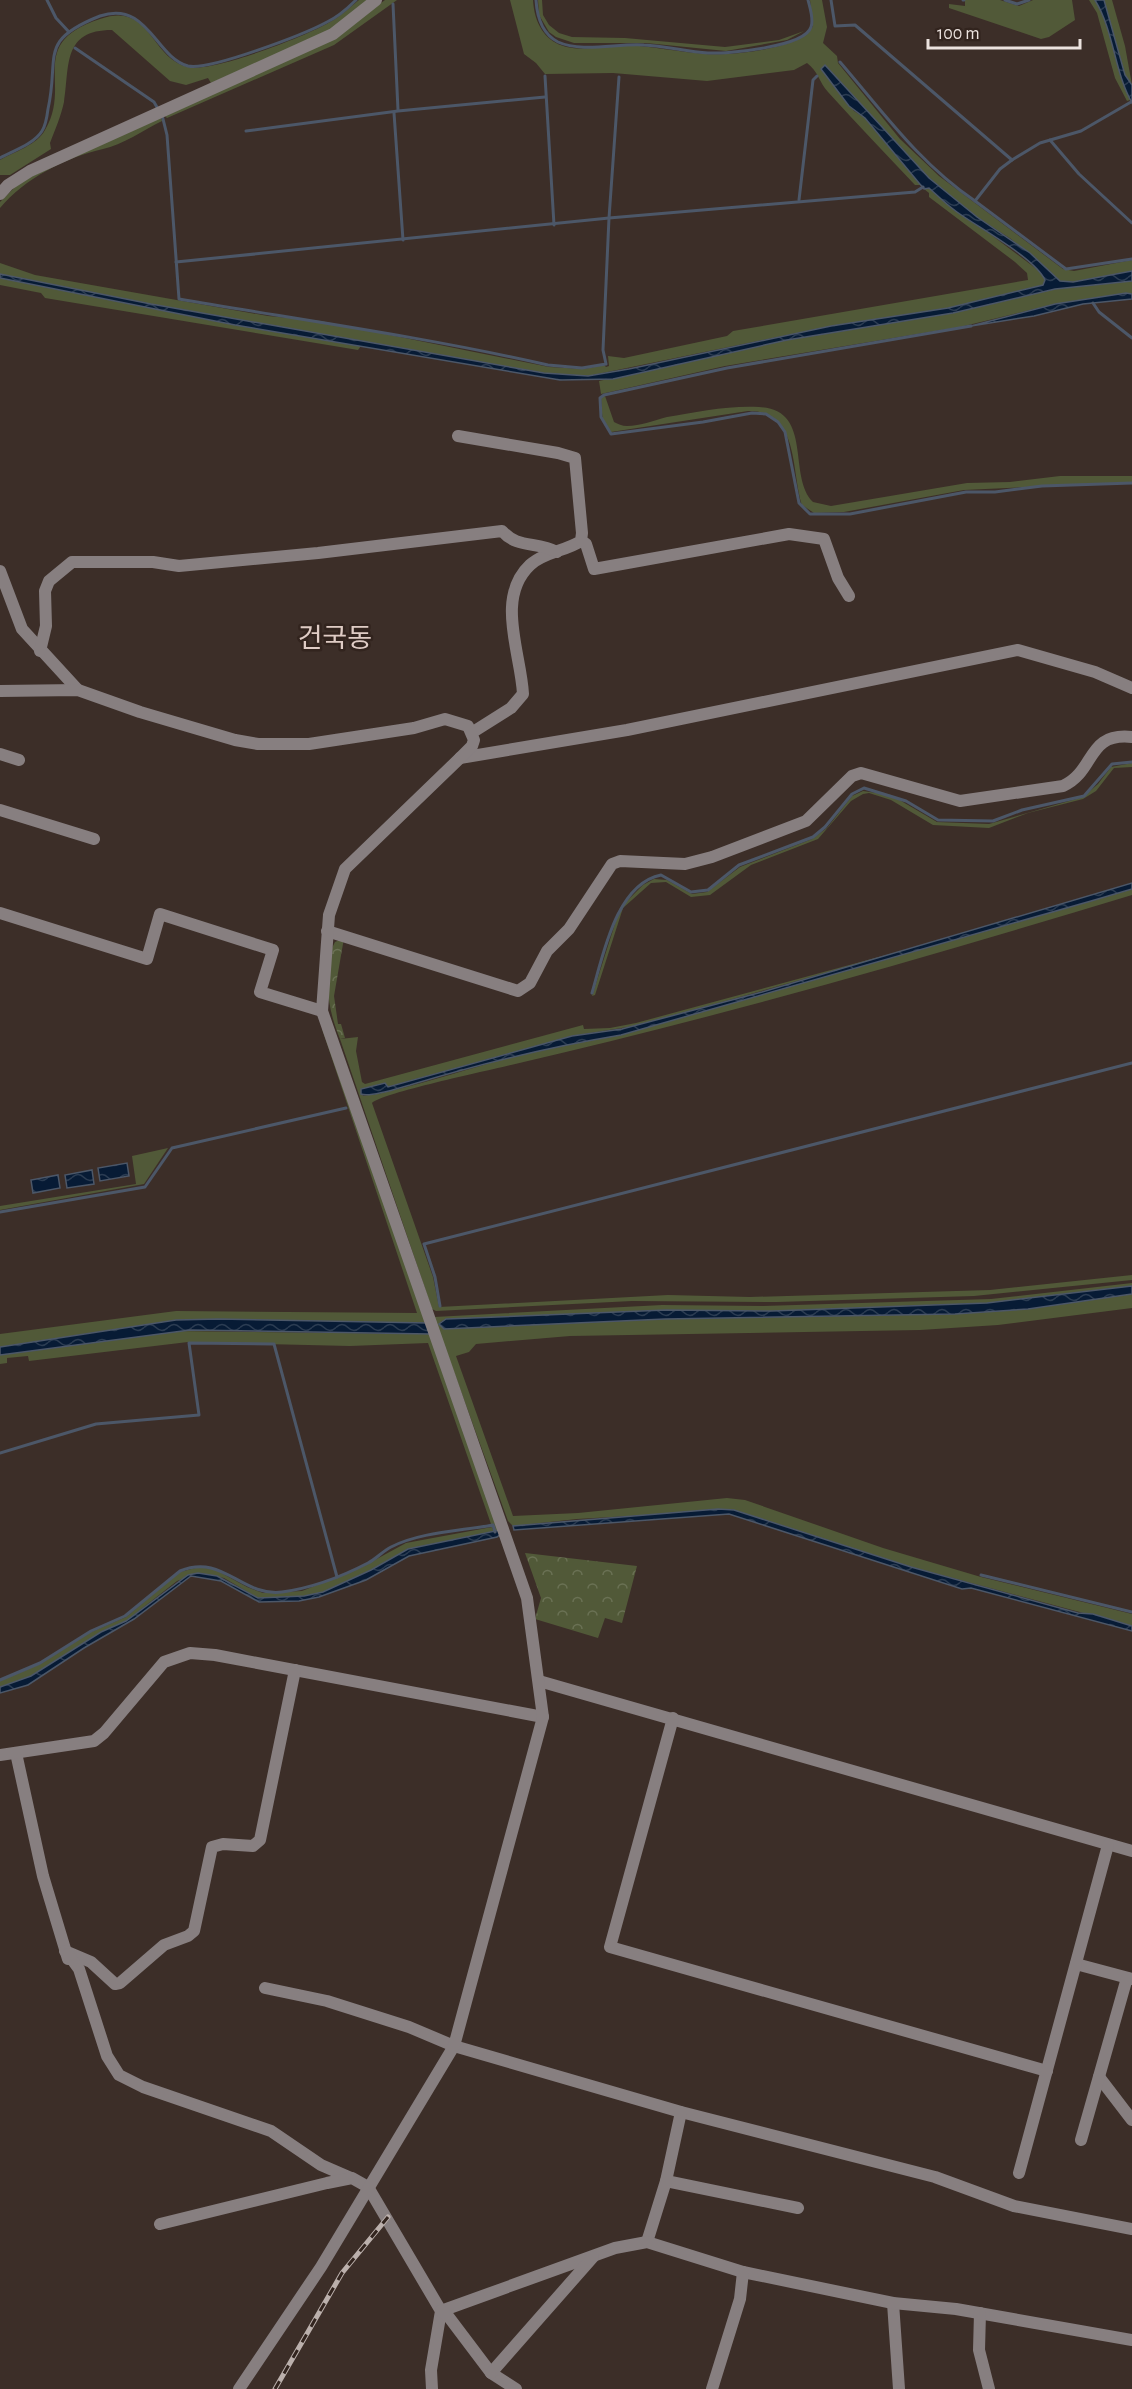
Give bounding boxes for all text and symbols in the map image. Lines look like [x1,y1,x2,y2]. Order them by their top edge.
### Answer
scale bar [928,12,1080,50]
text: 100 m [937,25,980,43]
district label: 건국동 [298,624,372,652]

